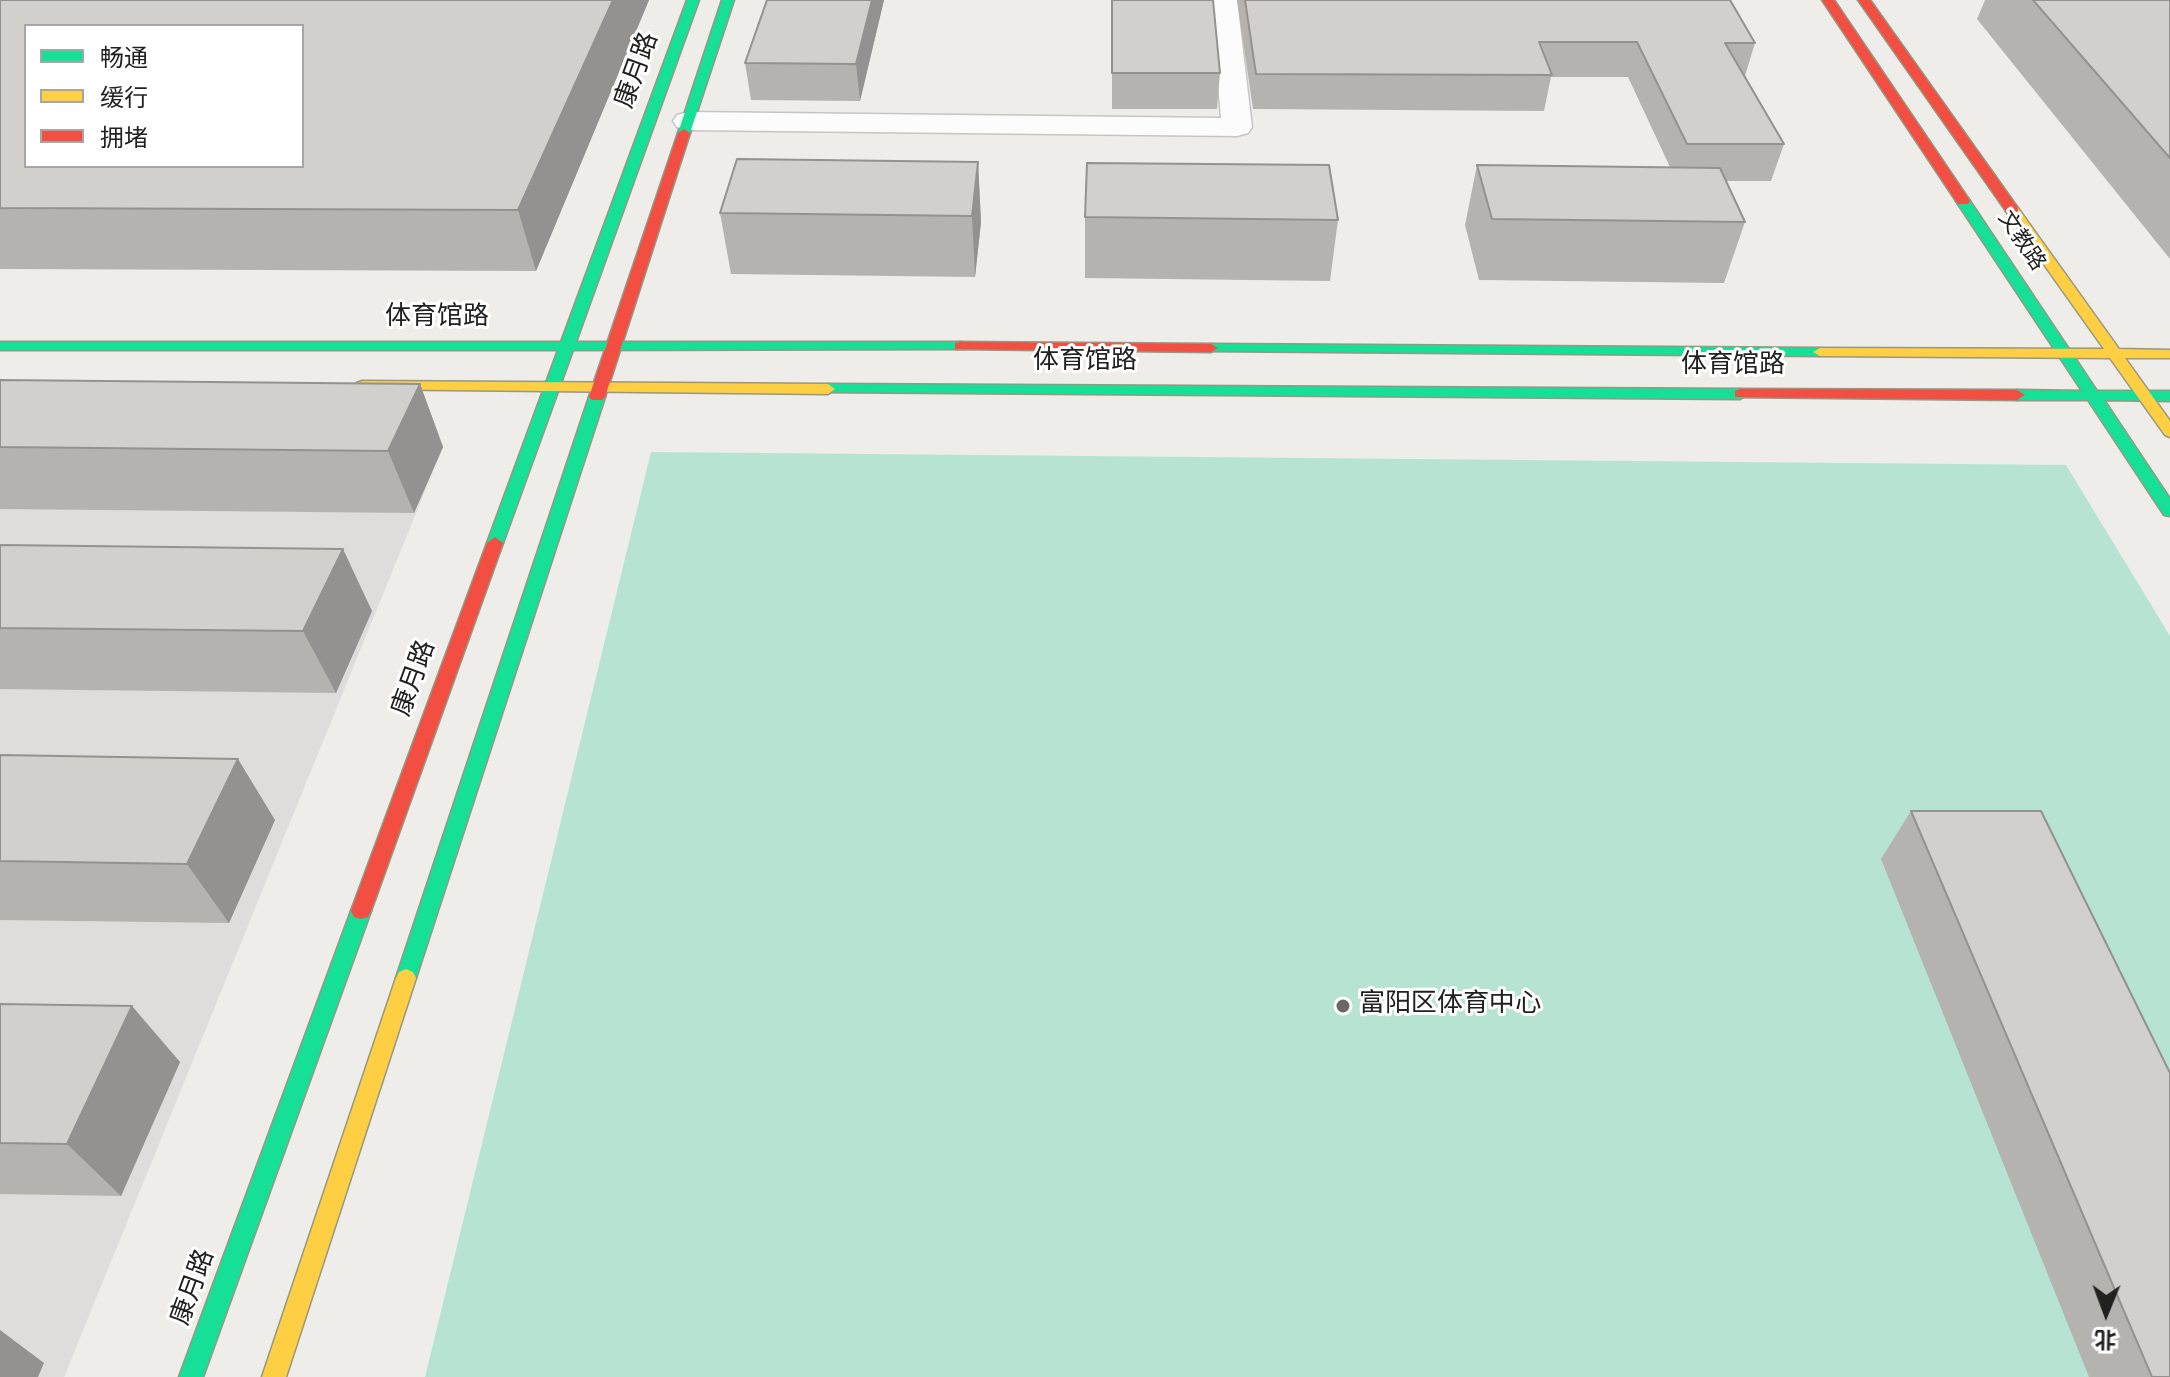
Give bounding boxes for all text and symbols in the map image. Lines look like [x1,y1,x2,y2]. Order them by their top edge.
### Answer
legend [24,24,304,168]
street label: 康月路 [611,29,667,113]
text: 畅通 [100,45,148,75]
text: 缓行 [100,85,148,115]
text: 拥堵 [100,125,148,155]
street label: 文教路 [1991,207,2049,277]
street label: 体育馆路 [385,303,489,335]
street label: 体育馆路 [1033,347,1137,379]
street label: 体育馆路 [1681,351,1785,383]
street label: 康月路 [388,637,444,721]
place label: 富阳区体育中心 [1359,990,1541,1022]
marker: 富阳区体育中心 [1334,997,1352,1015]
street label: 康月路 [167,1246,223,1330]
north arrow [2066,1273,2146,1353]
text: 北 [2094,1324,2117,1351]

